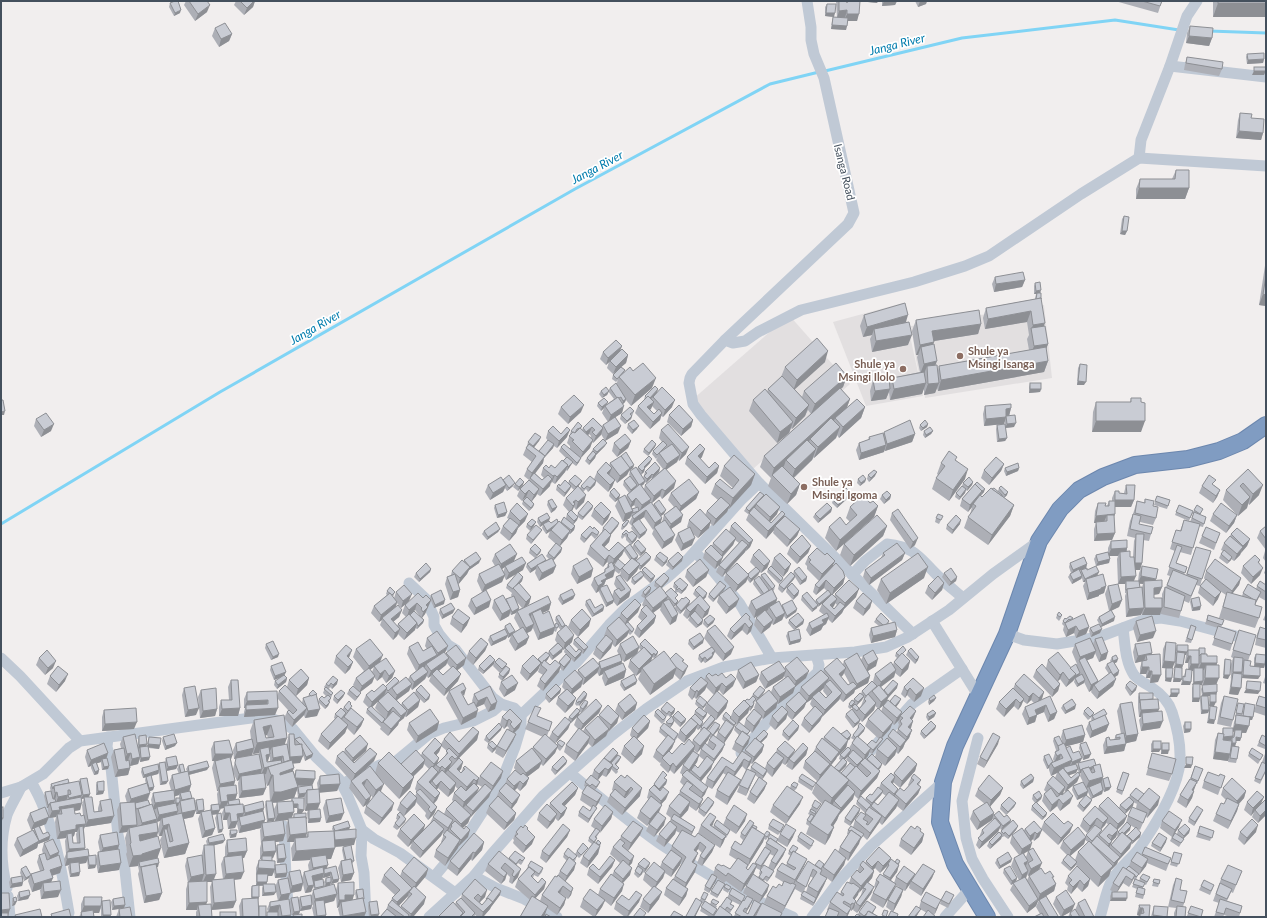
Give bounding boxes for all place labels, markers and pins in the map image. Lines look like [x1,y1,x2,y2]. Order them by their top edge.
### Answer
place label: Shule ya Msingi Isanga [968,344,1035,370]
marker: Shule ya Msingi Isanga [955,351,965,361]
place label: Shule ya Msingi Ilolo [838,357,895,383]
marker: Shule ya Msingi Ilolo [898,364,908,374]
place label: Shule ya Msingi Igoma [812,475,877,501]
marker: Shule ya Msingi Igoma [799,482,809,492]

